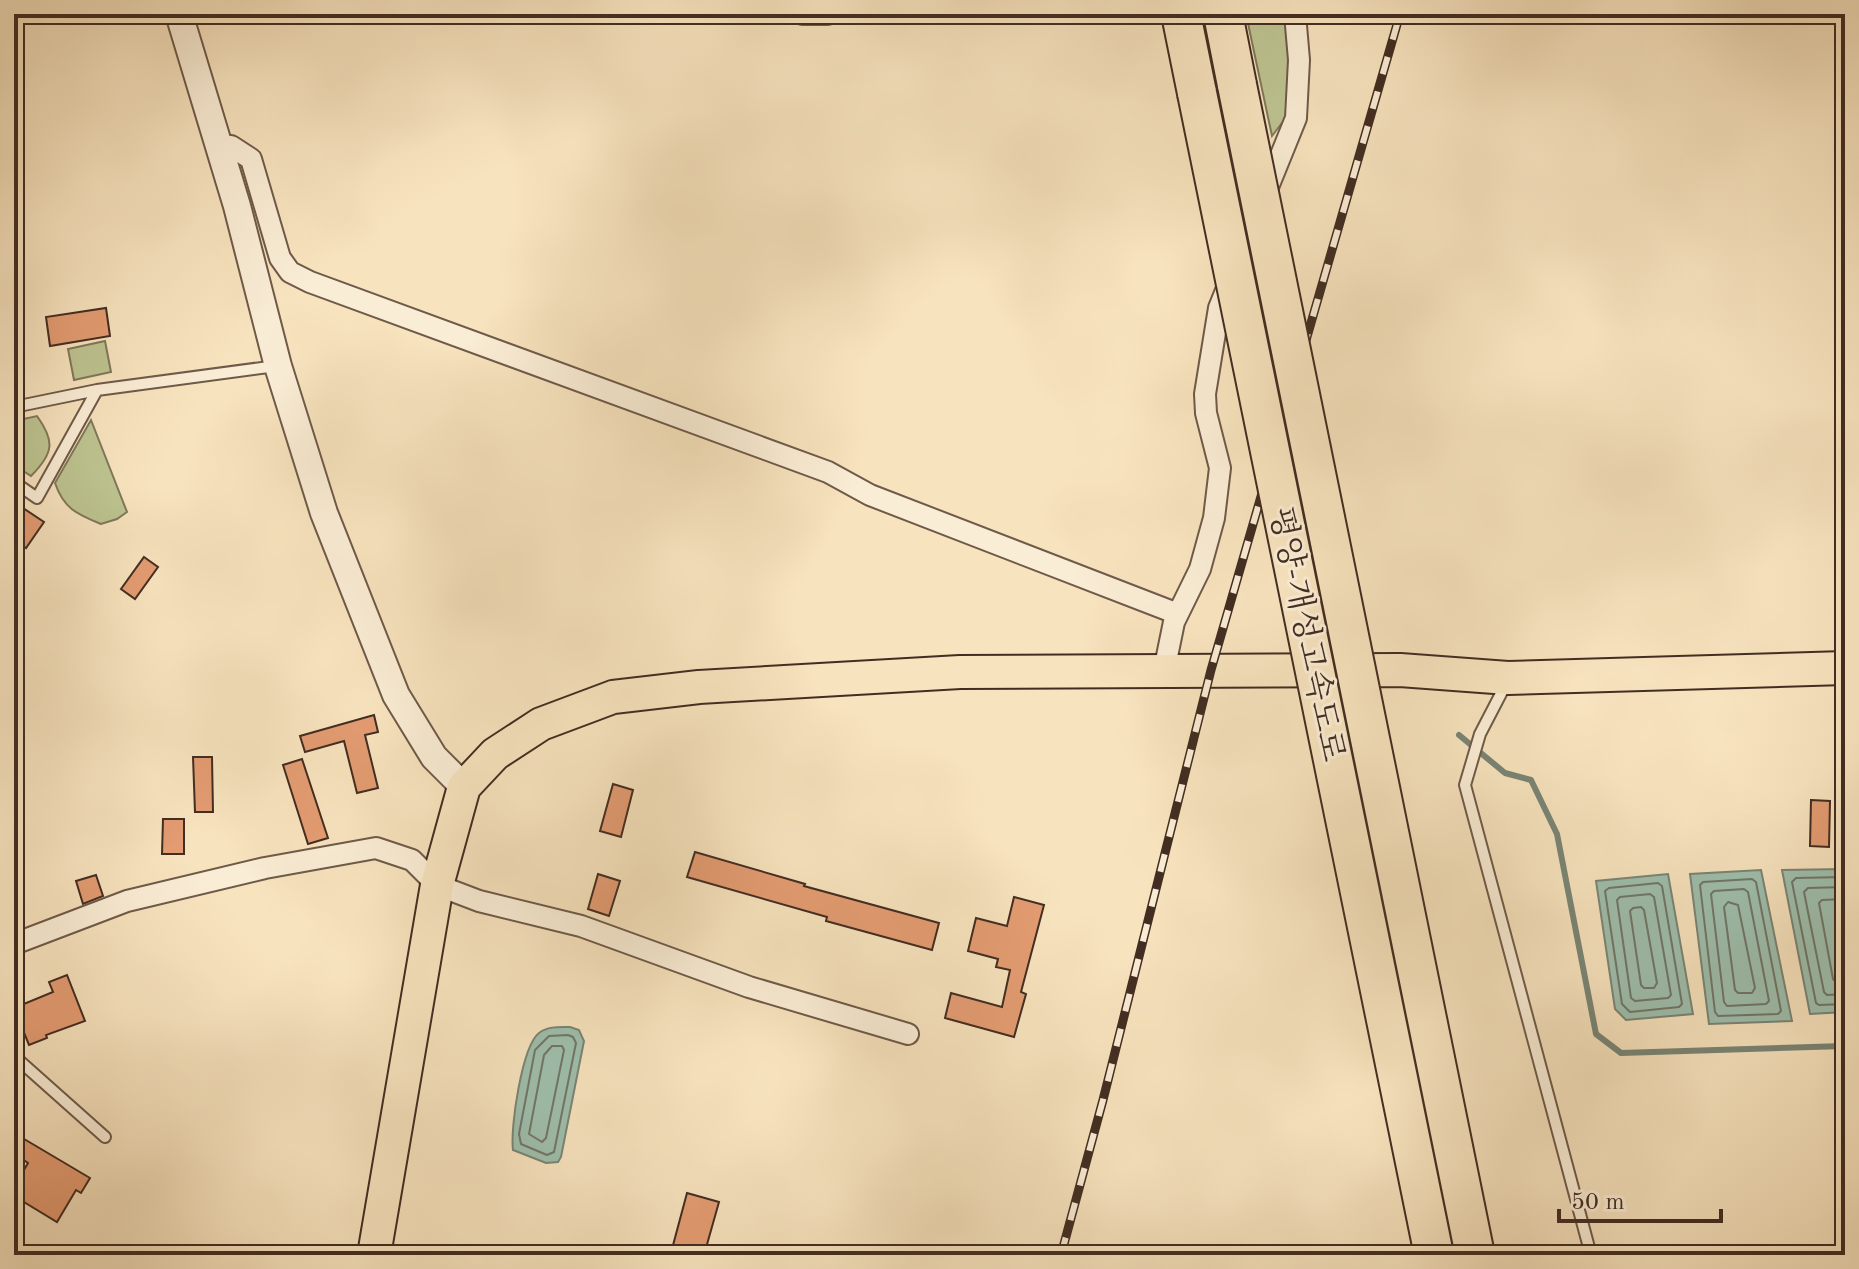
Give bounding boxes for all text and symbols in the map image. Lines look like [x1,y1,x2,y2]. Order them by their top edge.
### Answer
street label: 평양-개성고속도로 [1262,504,1352,765]
scale bar [1559,1173,1721,1223]
text: 50 m [1571,1191,1625,1215]

